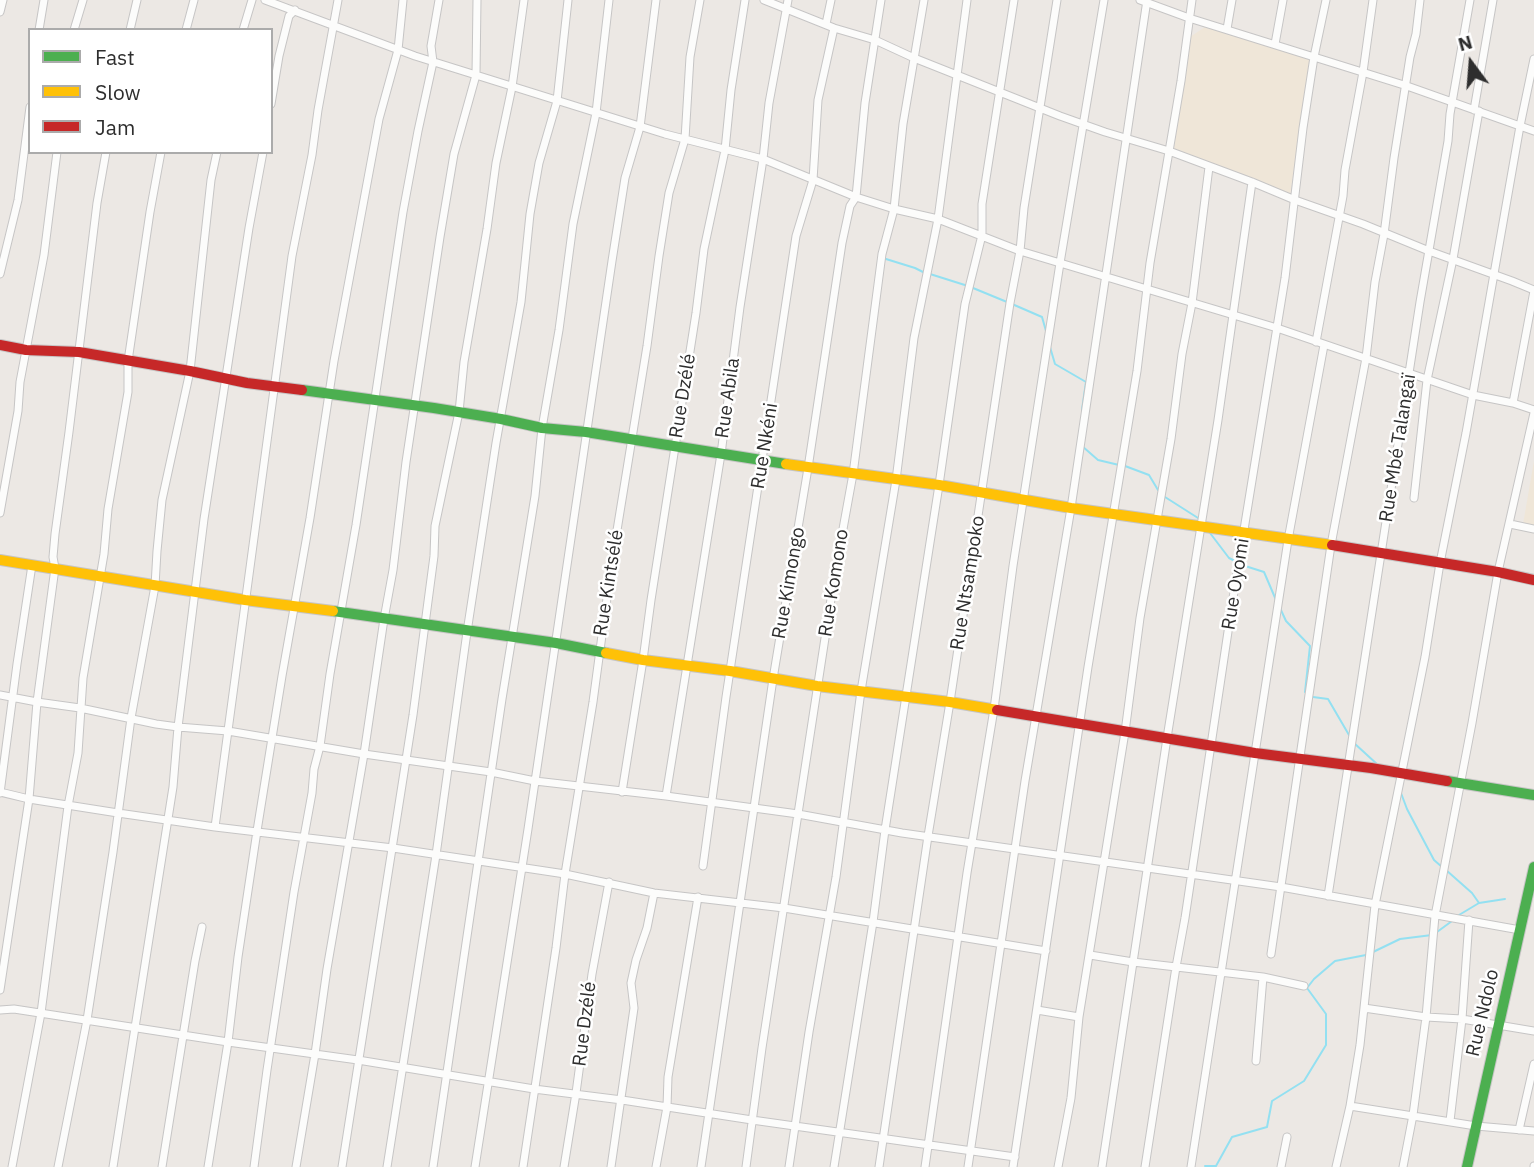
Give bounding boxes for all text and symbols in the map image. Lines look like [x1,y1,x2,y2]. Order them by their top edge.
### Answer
legend [28,28,273,154]
north arrow [1436,28,1506,98]
text: N [1455,29,1475,56]
text: Fast [95,43,135,71]
text: Slow [95,78,141,106]
text: Jam [95,113,135,141]
street label: Rue Dzélé [665,352,701,440]
street label: Rue Abila [711,356,745,440]
street label: Rue Mbé Talangaï [1375,372,1421,524]
street label: Rue Nkéni [747,401,783,491]
street label: Rue Ntsampoko [946,514,990,652]
street label: Rue Kimongo [768,525,810,641]
street label: Rue Kintsélé [589,528,629,638]
street label: Rue Komono [814,528,854,638]
street label: Rue Oyomi [1217,536,1255,632]
street label: Rue Ndolo [1462,967,1504,1059]
street label: Rue Dzélé [568,980,602,1068]

